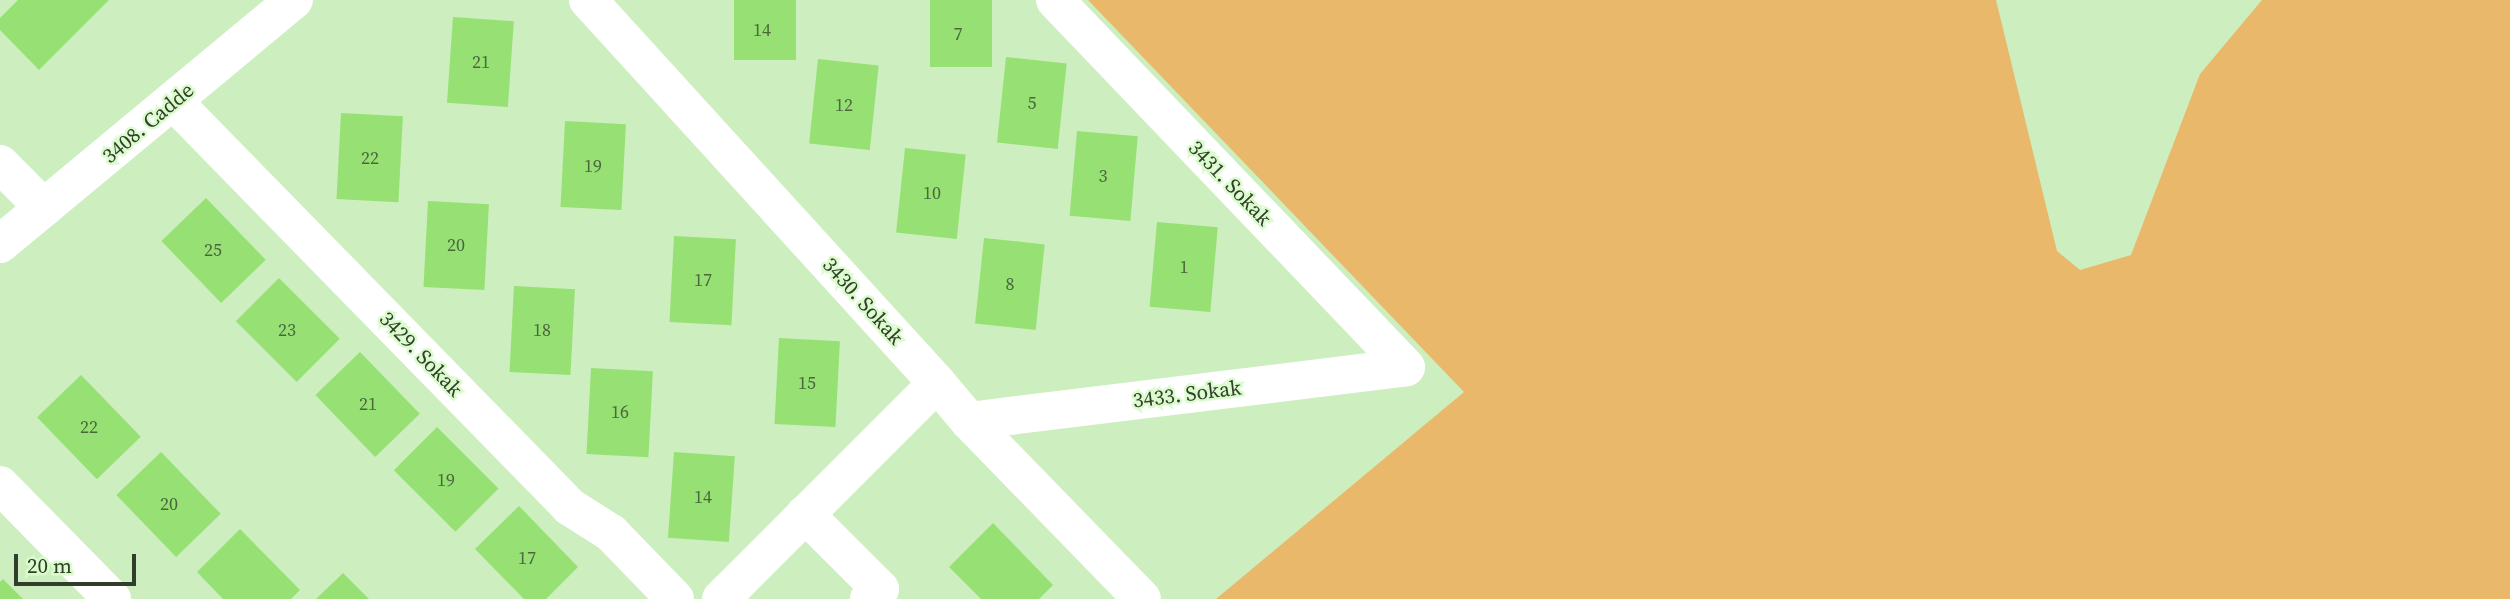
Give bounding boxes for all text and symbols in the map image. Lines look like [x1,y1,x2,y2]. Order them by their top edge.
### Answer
house number: 14 [753,19,771,41]
house number: 7 [954,23,962,45]
house number: 21 [472,51,490,73]
street label: 3408. Cadde [97,77,199,169]
house number: 5 [1028,92,1036,114]
house number: 12 [835,94,853,116]
street label: 3431. Sokak [1183,135,1277,231]
house number: 22 [361,147,379,169]
house number: 19 [584,155,602,177]
house number: 3 [1099,165,1107,187]
house number: 10 [923,182,941,204]
house number: 20 [447,234,465,256]
house number: 25 [204,239,222,261]
street label: 3430. Sokak [817,252,909,350]
house number: 1 [1180,256,1188,278]
house number: 17 [694,269,712,291]
house number: 8 [1006,273,1014,295]
street label: 3429. Sokak [374,306,468,402]
house number: 23 [278,319,296,341]
house number: 18 [533,319,551,341]
house number: 15 [798,372,816,394]
street label: 3433. Sokak [1131,375,1243,413]
house number: 21 [359,393,377,415]
house number: 16 [611,401,629,423]
house number: 22 [80,416,98,438]
house number: 19 [437,469,455,491]
house number: 14 [694,486,712,508]
house number: 20 [160,493,178,515]
scale bar [18,540,140,584]
house number: 17 [518,547,536,569]
text: 20 m [27,551,72,580]

